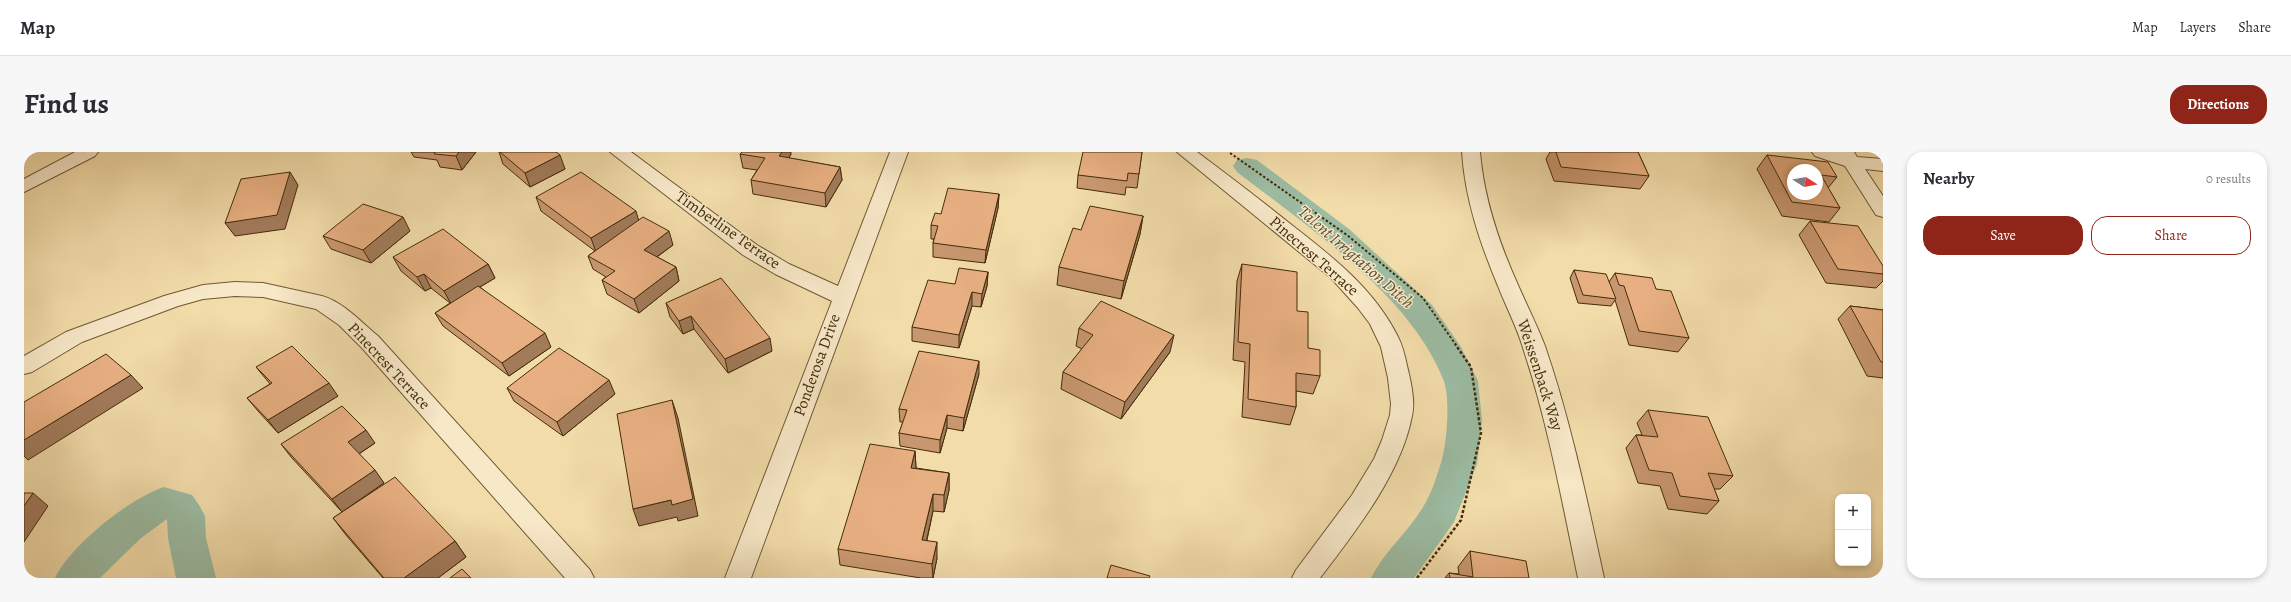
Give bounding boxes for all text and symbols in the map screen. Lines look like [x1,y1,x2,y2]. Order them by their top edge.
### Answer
text: Map [20,15,55,41]
text: Map [2132,18,2158,37]
text: Layers [2180,18,2216,37]
text: Share [2238,18,2271,37]
text: Find us [24,85,109,123]
button: Directions [2170,85,2267,124]
north arrow [1787,164,1823,200]
text: Nearby [1923,167,1974,190]
text: 0 results [2206,170,2251,187]
street label: Timberline Terrace [671,186,785,274]
water label: Talent Irrigtation Ditch [1293,200,1419,314]
street label: Pinecrest Terrace [1264,211,1364,301]
button: Save [1923,216,2083,255]
button: Share [2091,216,2251,255]
street label: Ponderosa Drive [788,311,846,419]
street label: Weissenback Way [1511,316,1569,434]
street label: Pinecrest Terrace [343,317,435,415]
map controls [1835,494,1871,566]
button: + [1835,494,1871,530]
button: − [1835,530,1871,566]

